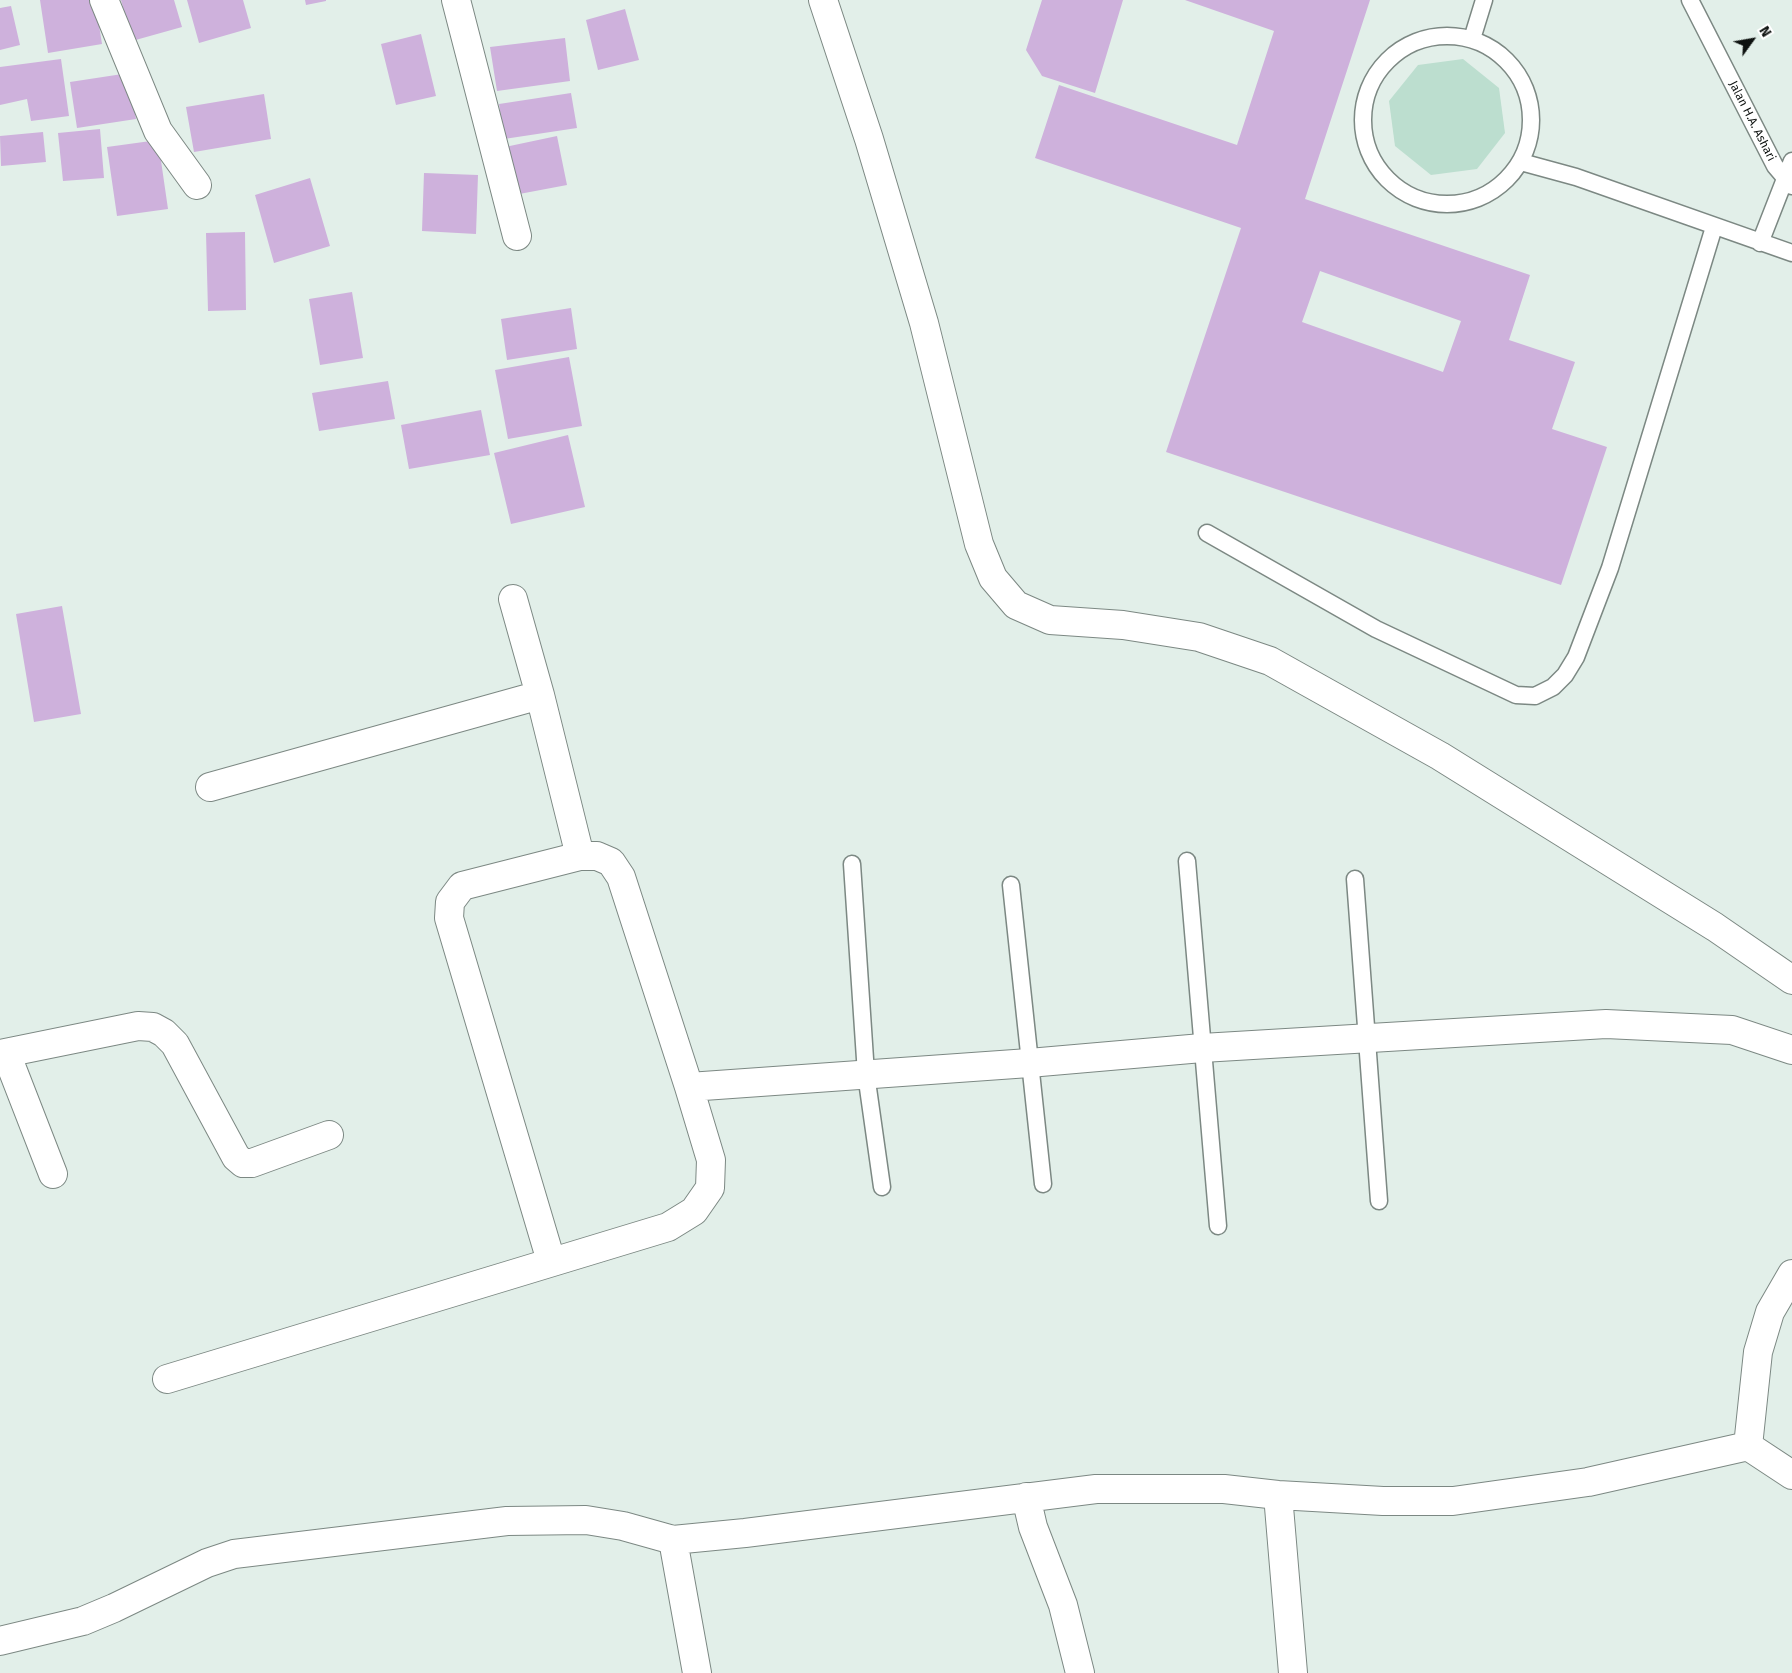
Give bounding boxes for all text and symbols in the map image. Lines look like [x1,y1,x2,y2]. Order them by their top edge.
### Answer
north arrow [1727,15,1777,65]
text: N [1755,23,1775,40]
street label: Jalan H.A. Ashari [1726,78,1778,164]

